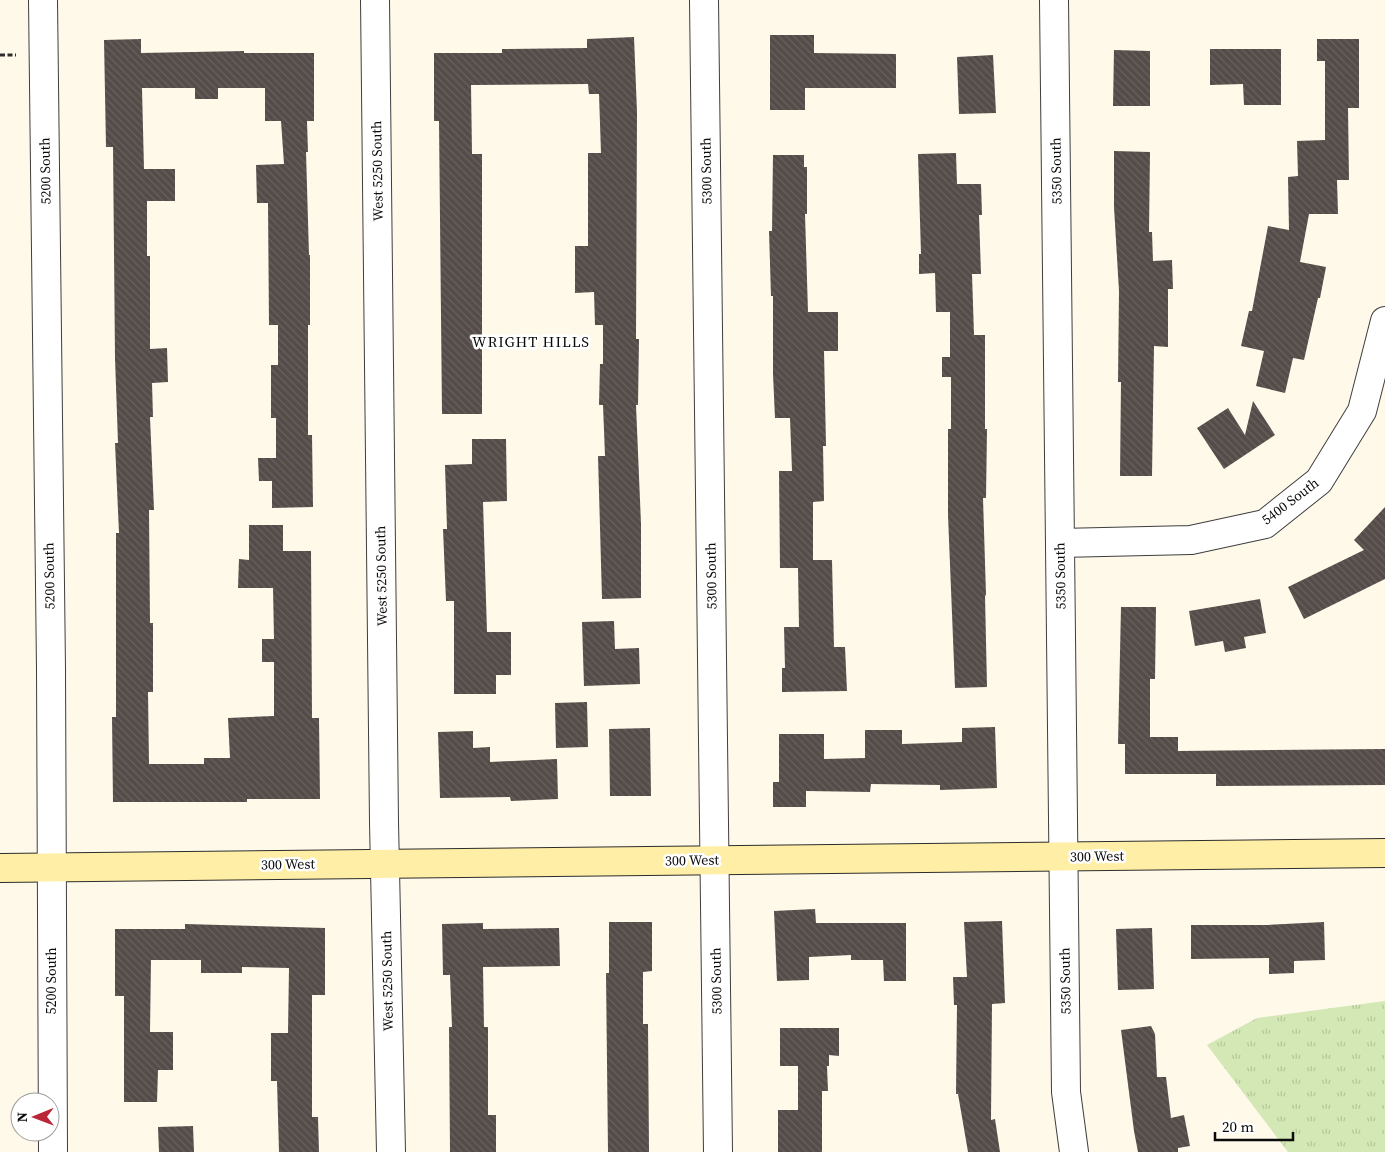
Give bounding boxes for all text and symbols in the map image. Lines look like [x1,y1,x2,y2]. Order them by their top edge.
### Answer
street label: West 5250 South [366,121,388,221]
street label: 5200 South [34,137,56,205]
street label: 5300 South [695,137,717,205]
street label: 5350 South [1045,137,1067,205]
district label: WRIGHT HILLS [472,331,590,352]
street label: 5400 South [1257,473,1323,529]
street label: West 5250 South [370,526,392,626]
street label: 5200 South [38,542,60,610]
street label: 5300 South [700,542,722,610]
street label: 5350 South [1049,542,1071,610]
street label: 300 West [1070,846,1125,866]
street label: 300 West [665,850,720,870]
street label: 300 West [261,854,316,874]
street label: West 5250 South [376,931,398,1031]
street label: 5200 South [41,947,61,1015]
street label: 5300 South [705,947,727,1015]
street label: 5350 South [1054,947,1076,1015]
north arrow [10,1092,60,1142]
scale bar [1215,1110,1292,1142]
text: N [12,1112,32,1123]
text: 20 m [1222,1116,1254,1137]

